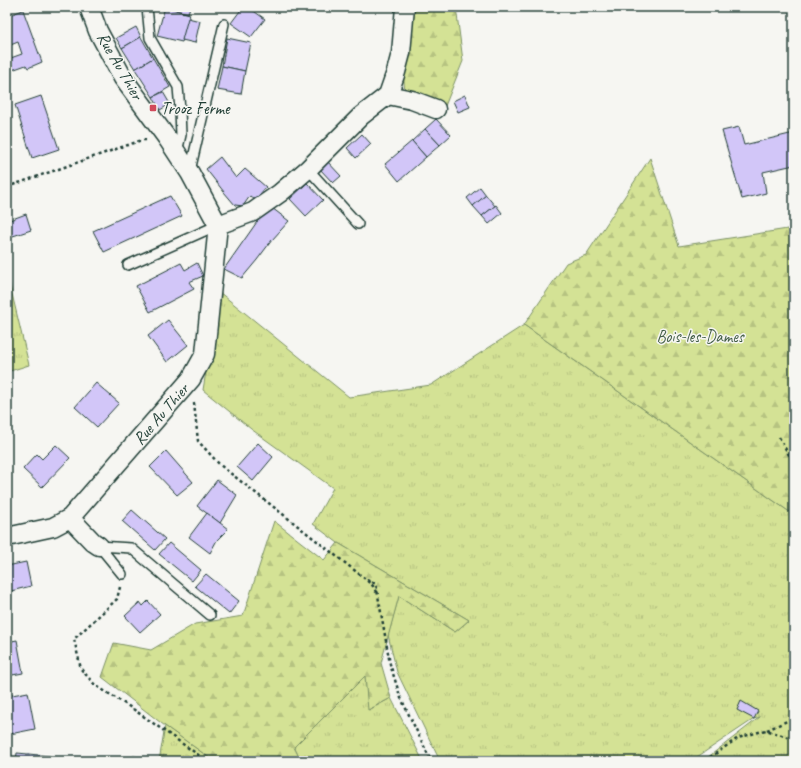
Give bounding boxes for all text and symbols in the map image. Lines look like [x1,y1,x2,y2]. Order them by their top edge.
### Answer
street label: Rue Au Thier [92,29,149,105]
place label: Trooz Ferme [161,98,231,119]
marker: Trooz Ferme [148,103,158,113]
park label: Bois-les-Dames [656,326,745,347]
street label: Rue Au Thier [129,378,195,449]

